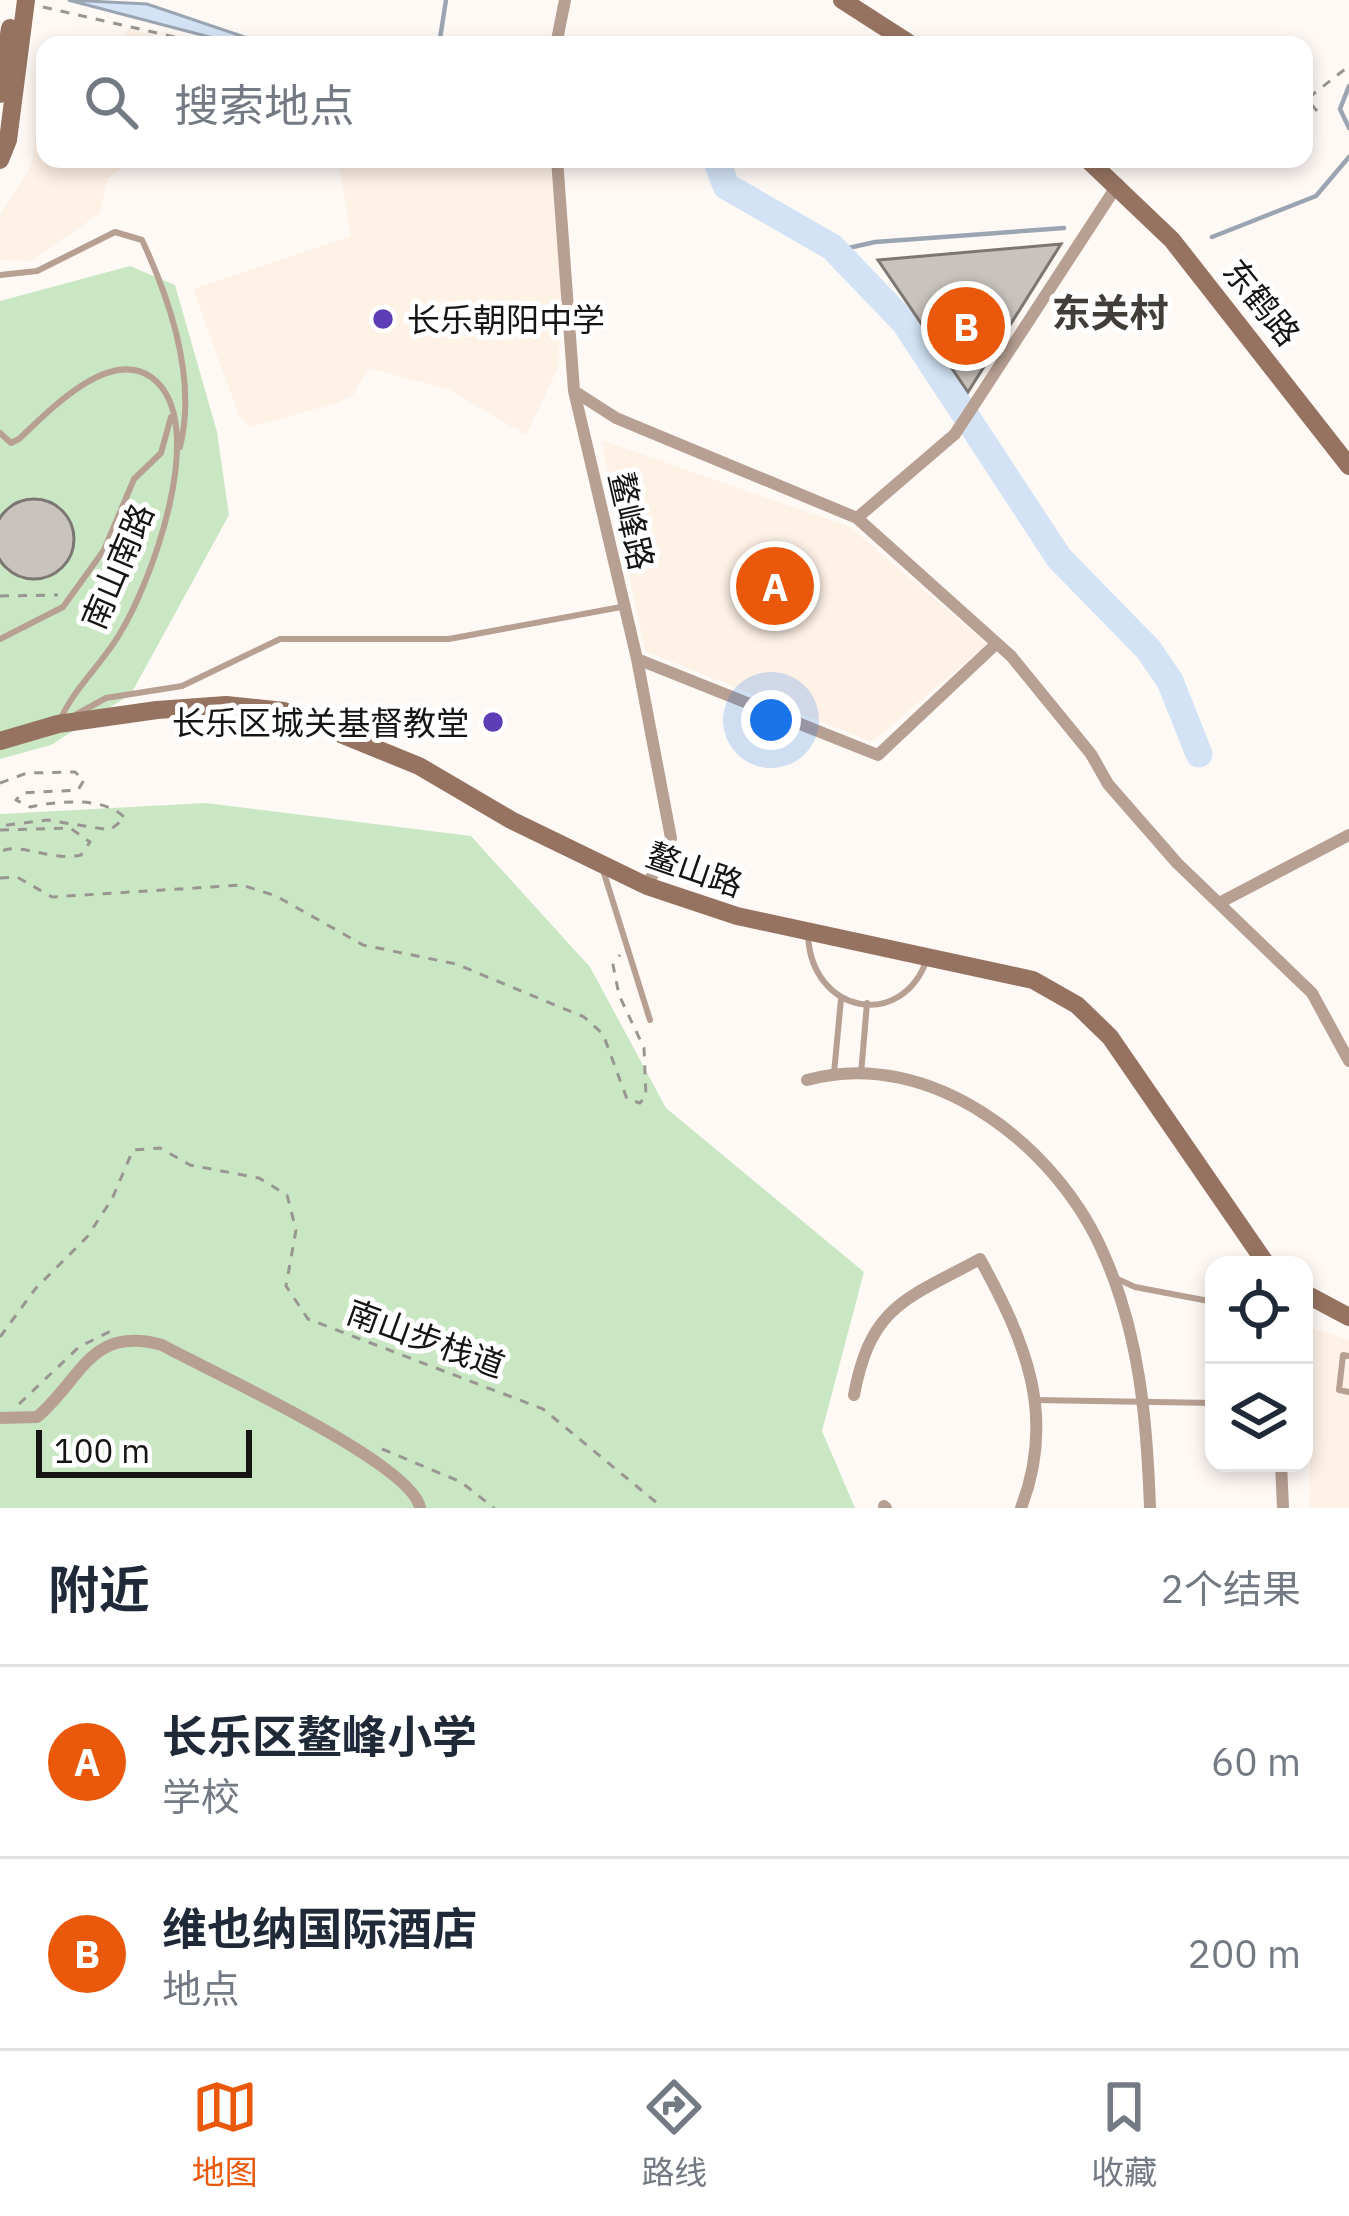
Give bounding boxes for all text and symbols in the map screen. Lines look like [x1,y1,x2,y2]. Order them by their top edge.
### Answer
search box [36,36,1313,168]
icon: search [78,69,144,135]
text: 搜索地点 [174,76,354,134]
street label: 东鹤路 [1214,250,1310,354]
pin: B [927,281,1005,371]
district label: 东关村 [1051,287,1169,338]
place label: 长乐朝阳中学 [407,298,605,341]
marker: 长乐朝阳中学 [370,306,396,332]
street label: 鳌峰路 [600,468,664,574]
street label: 南山南路 [71,497,163,635]
pin: A [736,541,814,631]
your location [741,690,801,750]
place label: 长乐区城关基督教堂 [172,701,469,744]
marker: 长乐区城关基督教堂 [480,709,506,735]
street label: 鳌山路 [641,833,749,905]
map controls [1205,1256,1313,1472]
button: locate [1205,1256,1313,1364]
street label: 南山步栈道 [341,1290,511,1386]
button: layers [1205,1364,1313,1472]
scale bar [36,1424,252,1477]
text: 100 m [54,1429,150,1472]
text: 附近 [48,1556,150,1622]
text: 2个结果 [1161,1563,1301,1614]
text: 长乐区鳌峰小学 [162,1707,477,1765]
text: A [74,1736,100,1787]
text: 60 m [1211,1736,1301,1787]
text: 学校 [162,1771,240,1822]
text: 维也纳国际酒店 [162,1899,477,1957]
text: B [74,1928,100,1979]
text: 200 m [1188,1928,1301,1979]
text: 地点 [162,1963,240,2014]
tab: 地图 [192,2074,258,2194]
tab: 路线 [641,2074,707,2194]
tab: 收藏 [1091,2074,1157,2194]

